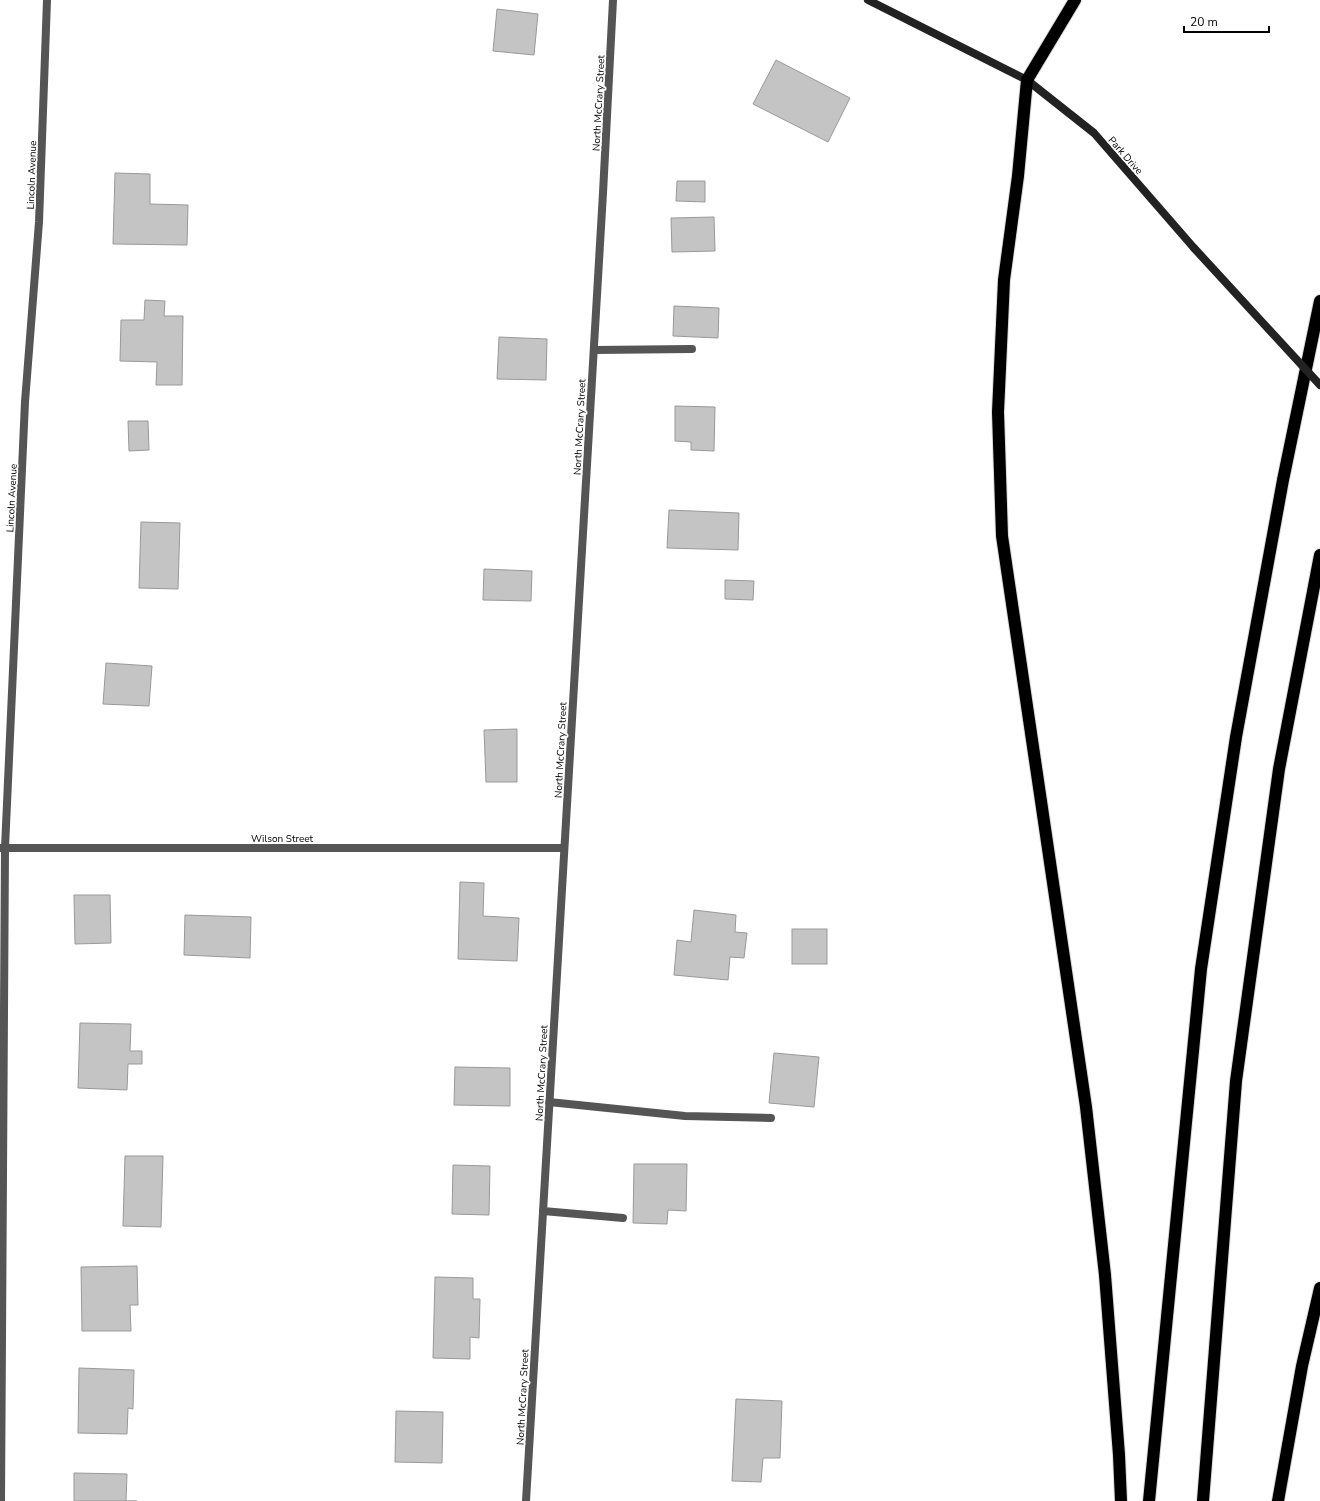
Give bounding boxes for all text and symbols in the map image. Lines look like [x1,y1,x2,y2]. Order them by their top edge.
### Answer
scale bar [1184,8,1269,34]
text: 20 m [1190,14,1218,30]
street label: North McCrary Street [589,54,609,151]
street label: Park Drive [1105,134,1146,178]
street label: Lincoln Avenue [24,140,40,210]
street label: North McCrary Street [570,378,590,475]
street label: Lincoln Avenue [3,463,21,533]
street label: North McCrary Street [551,701,571,798]
street label: Wilson Street [251,832,314,846]
street label: North McCrary Street [532,1024,552,1121]
street label: North McCrary Street [513,1348,533,1445]

